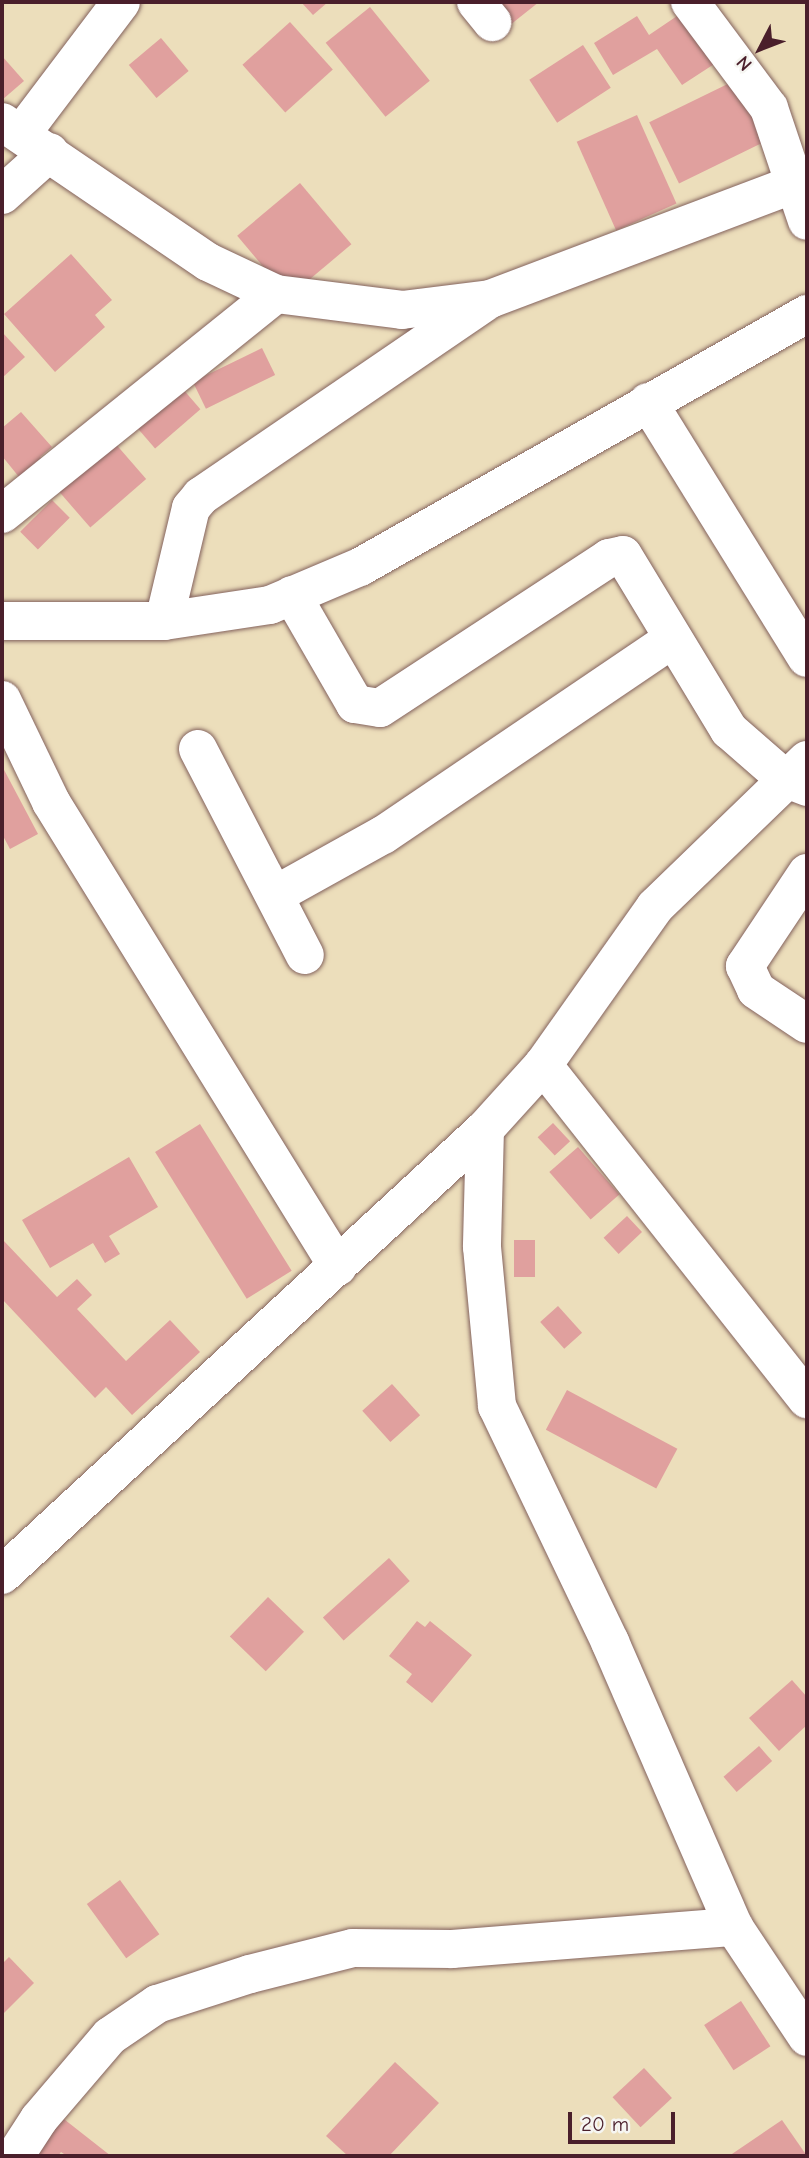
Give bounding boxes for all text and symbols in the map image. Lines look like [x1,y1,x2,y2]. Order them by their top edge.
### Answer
north arrow [725,14,795,84]
text: N [732,51,757,75]
scale bar [571,2098,678,2142]
text: 20 m [581,2112,629,2136]

